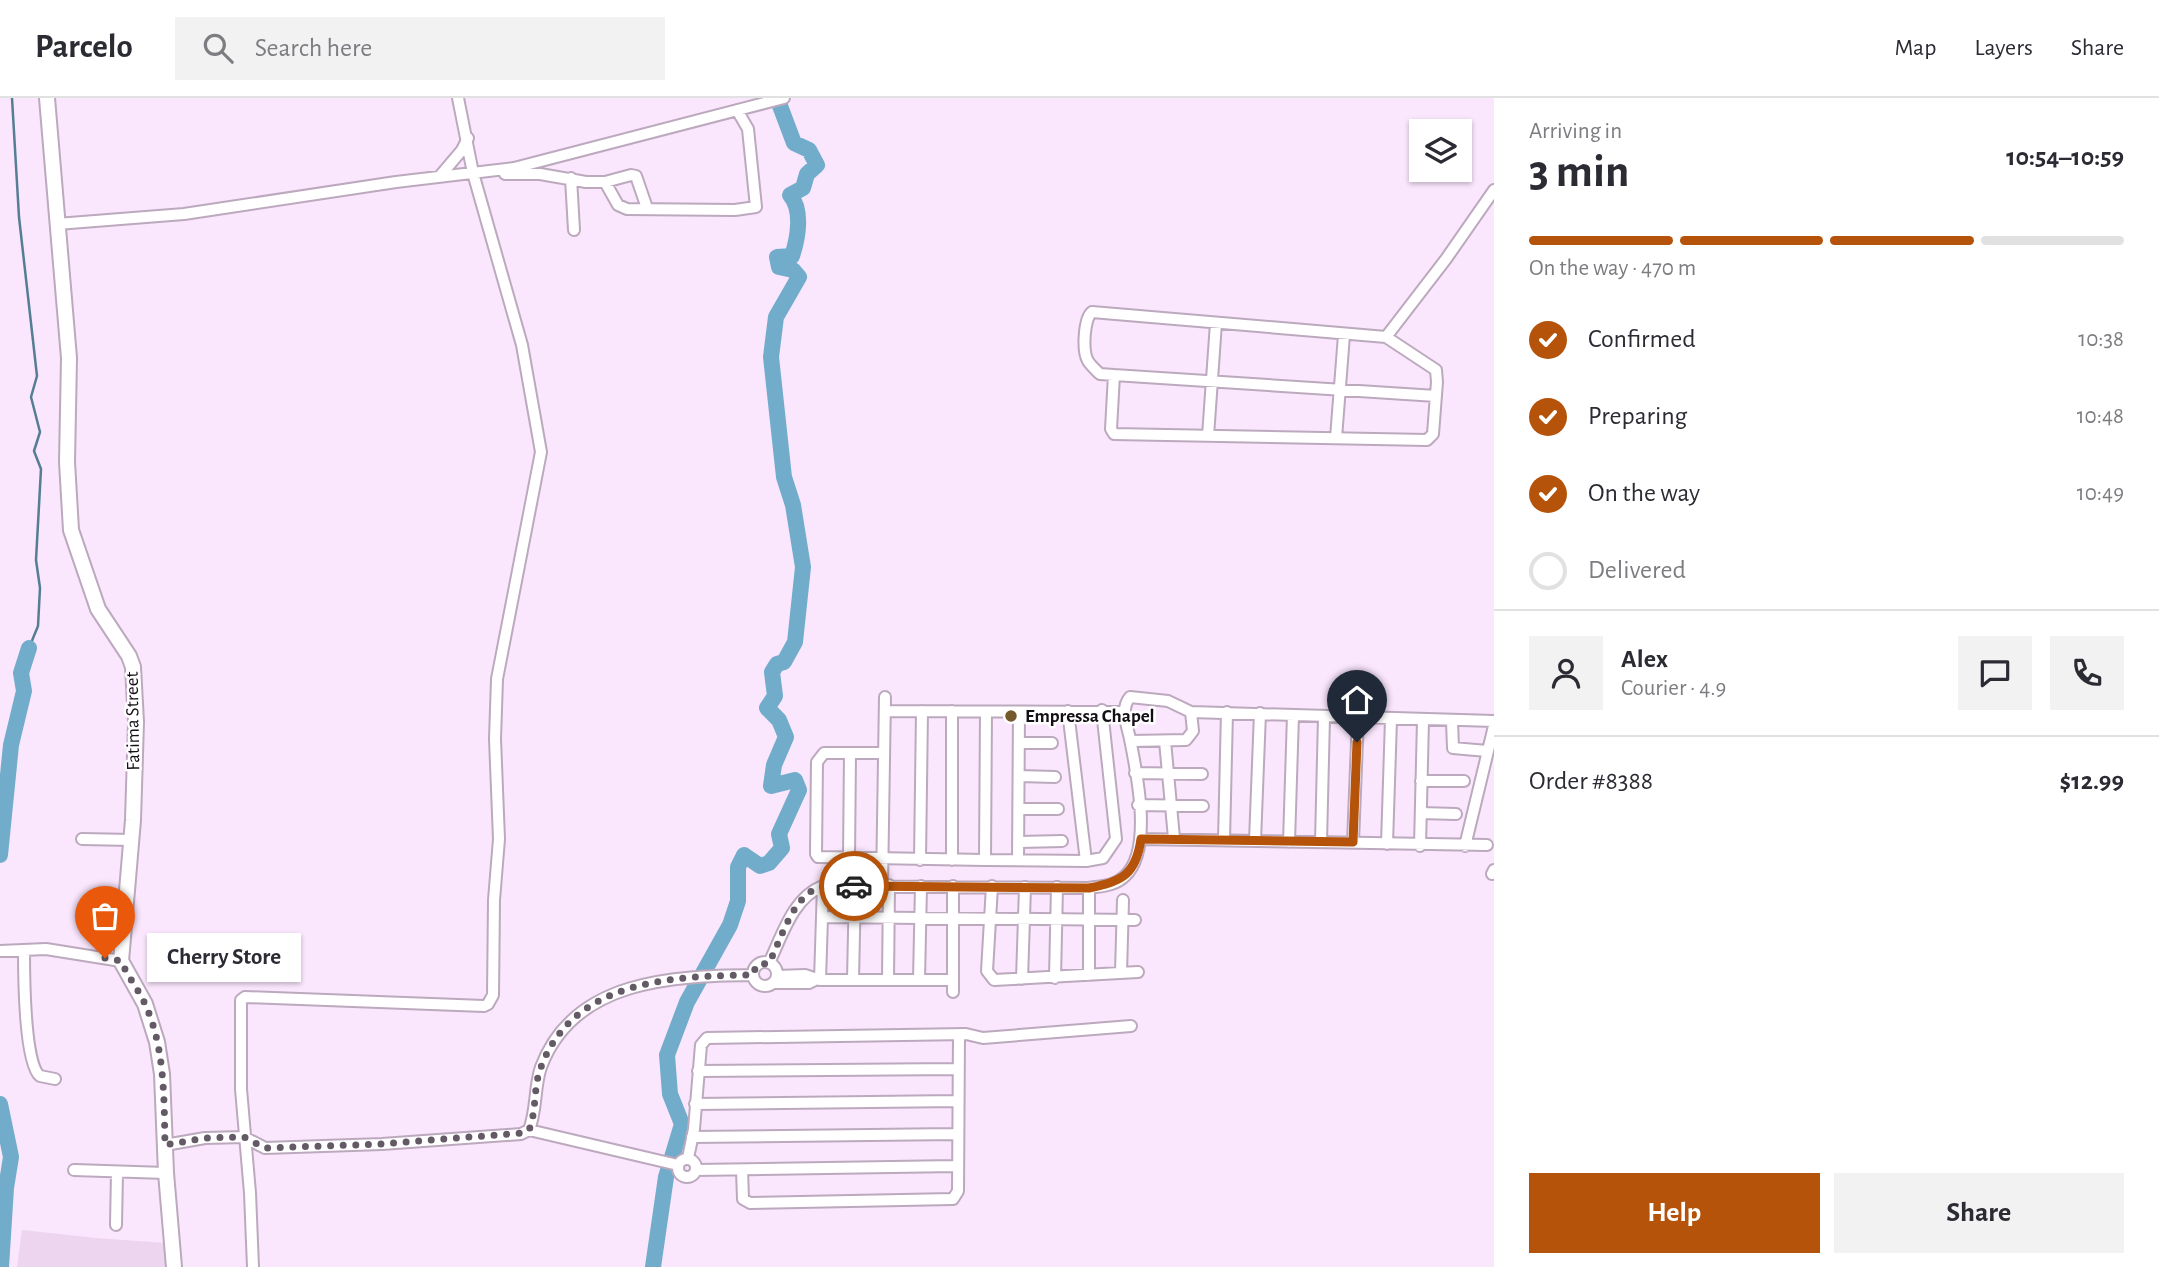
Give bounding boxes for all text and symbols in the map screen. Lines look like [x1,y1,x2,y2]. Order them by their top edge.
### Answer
search box [175,17,665,80]
icon: search [199,29,237,67]
text: Parcelo [35,31,133,64]
text: Search here [255,35,372,61]
text: Map [1894,36,1936,60]
text: Layers [1974,36,2033,60]
text: Share [2071,36,2124,60]
map controls [1409,119,1472,182]
button: layers [1409,119,1472,182]
text: Arriving in [1529,120,1622,143]
text: 10:54–10:59 [2006,144,2124,170]
text: 3 min [1529,149,1629,195]
text: On the way · 470 m [1529,257,1696,280]
icon: check [1529,321,1567,359]
text: Confirmed [1588,326,1696,352]
text: 10:38 [2078,328,2124,351]
icon: check [1529,398,1567,436]
text: Preparing [1588,403,1687,429]
text: 10:48 [2077,405,2124,428]
icon: check [1529,475,1567,513]
text: On the way [1588,480,1700,506]
text: 10:49 [2077,482,2124,505]
text: Delivered [1588,557,1686,583]
button: person [1529,636,1603,710]
button: chat [1958,636,2032,710]
button: phone [2050,636,2124,710]
text: Alex [1621,646,1668,672]
pin [1327,670,1387,742]
street label: Fatima Street [123,671,143,771]
text: Courier · 4.9 [1621,677,1726,700]
icon: home [1338,681,1376,719]
place label: Empressa Chapel [1025,707,1155,726]
marker: Empressa Chapel [1003,708,1019,724]
text: Order #8388 [1529,768,1653,794]
text: $12.99 [2060,768,2124,794]
courier [819,851,889,921]
icon: car [835,867,873,905]
pin [75,886,135,958]
icon: bag [86,897,124,935]
callout: Cherry Store [147,934,301,982]
text: Cherry Store [167,946,281,969]
button: Help [1529,1173,1820,1253]
button: Share [1834,1173,2124,1253]

